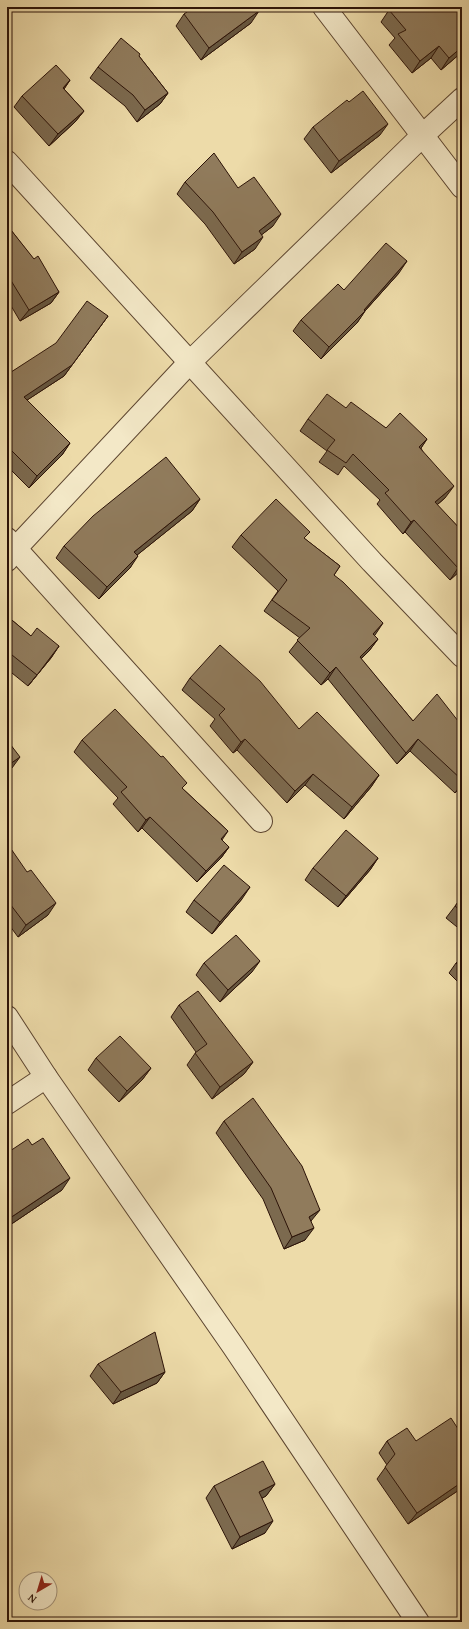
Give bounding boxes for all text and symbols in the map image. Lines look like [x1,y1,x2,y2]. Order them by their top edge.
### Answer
north arrow [18,1571,58,1611]
text: N [24,1590,40,1607]

